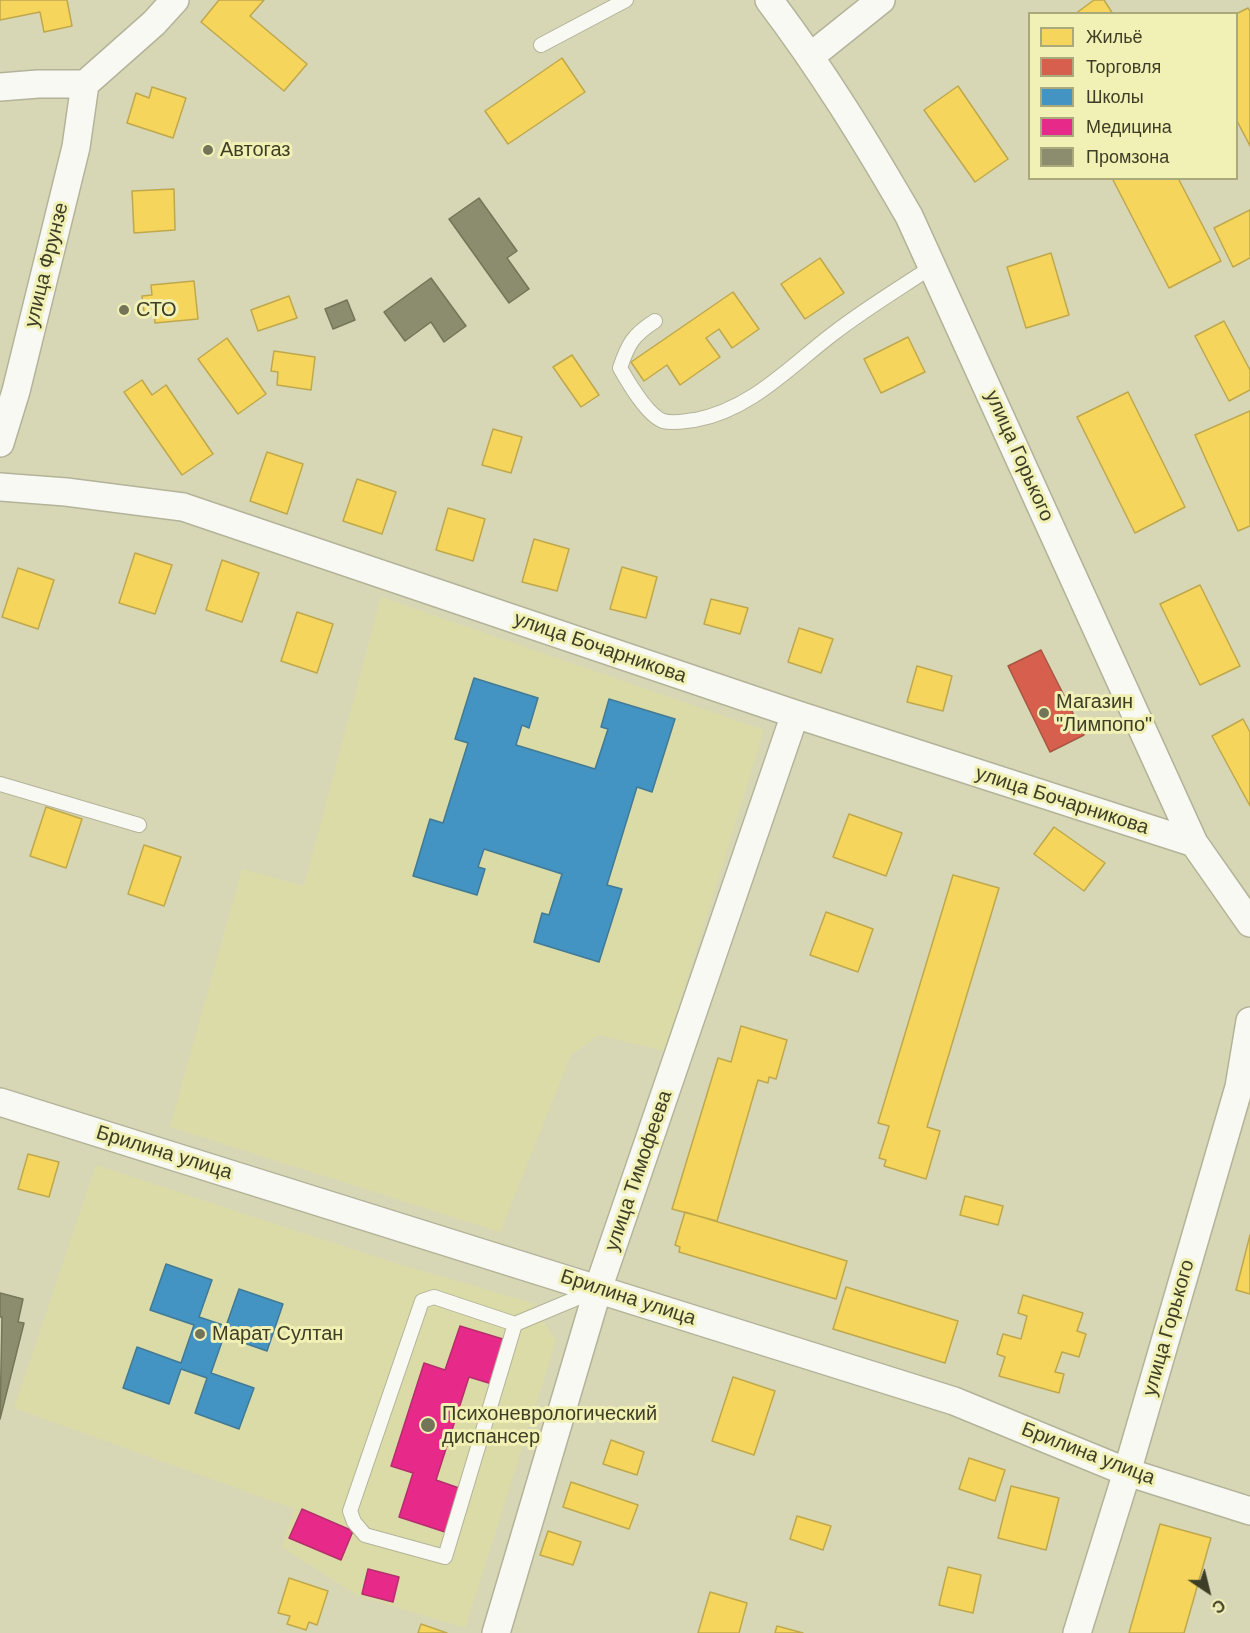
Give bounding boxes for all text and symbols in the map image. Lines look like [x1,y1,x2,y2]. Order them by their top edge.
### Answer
legend [1028,12,1238,180]
text: Жильё [1086,27,1143,47]
text: Торговля [1086,57,1161,77]
text: Школы [1086,87,1144,107]
text: Медицина [1086,117,1172,137]
place label: Автогаз [220,138,291,162]
marker: Автогаз [201,143,215,157]
text: Промзона [1086,147,1169,167]
street label: улица Фрунзе [20,200,74,330]
place label: СТО [136,298,177,322]
marker: СТО [117,303,131,317]
street label: улица Горького [979,387,1059,525]
street label: улица Бочарникова [511,607,689,689]
place label: Магазин "Лимпопо" [1056,690,1152,737]
marker: Магазин "Лимпопо" [1037,706,1051,720]
street label: улица Бочарникова [972,762,1152,840]
street label: улица Тимофеева [600,1088,678,1254]
street label: Брилина улица [93,1121,235,1185]
street label: улица Горького [1138,1257,1200,1399]
street label: Брилина улица [557,1265,699,1331]
place label: Марат Султан [212,1322,343,1346]
marker: Марат Султан [193,1327,207,1341]
place label: Психоневрологический диспансер [442,1402,657,1449]
marker: Психоневрологический диспансер [419,1416,437,1434]
street label: Брилина улица [1018,1418,1158,1490]
north arrow [1178,1561,1238,1621]
text: С [1209,1596,1228,1616]

